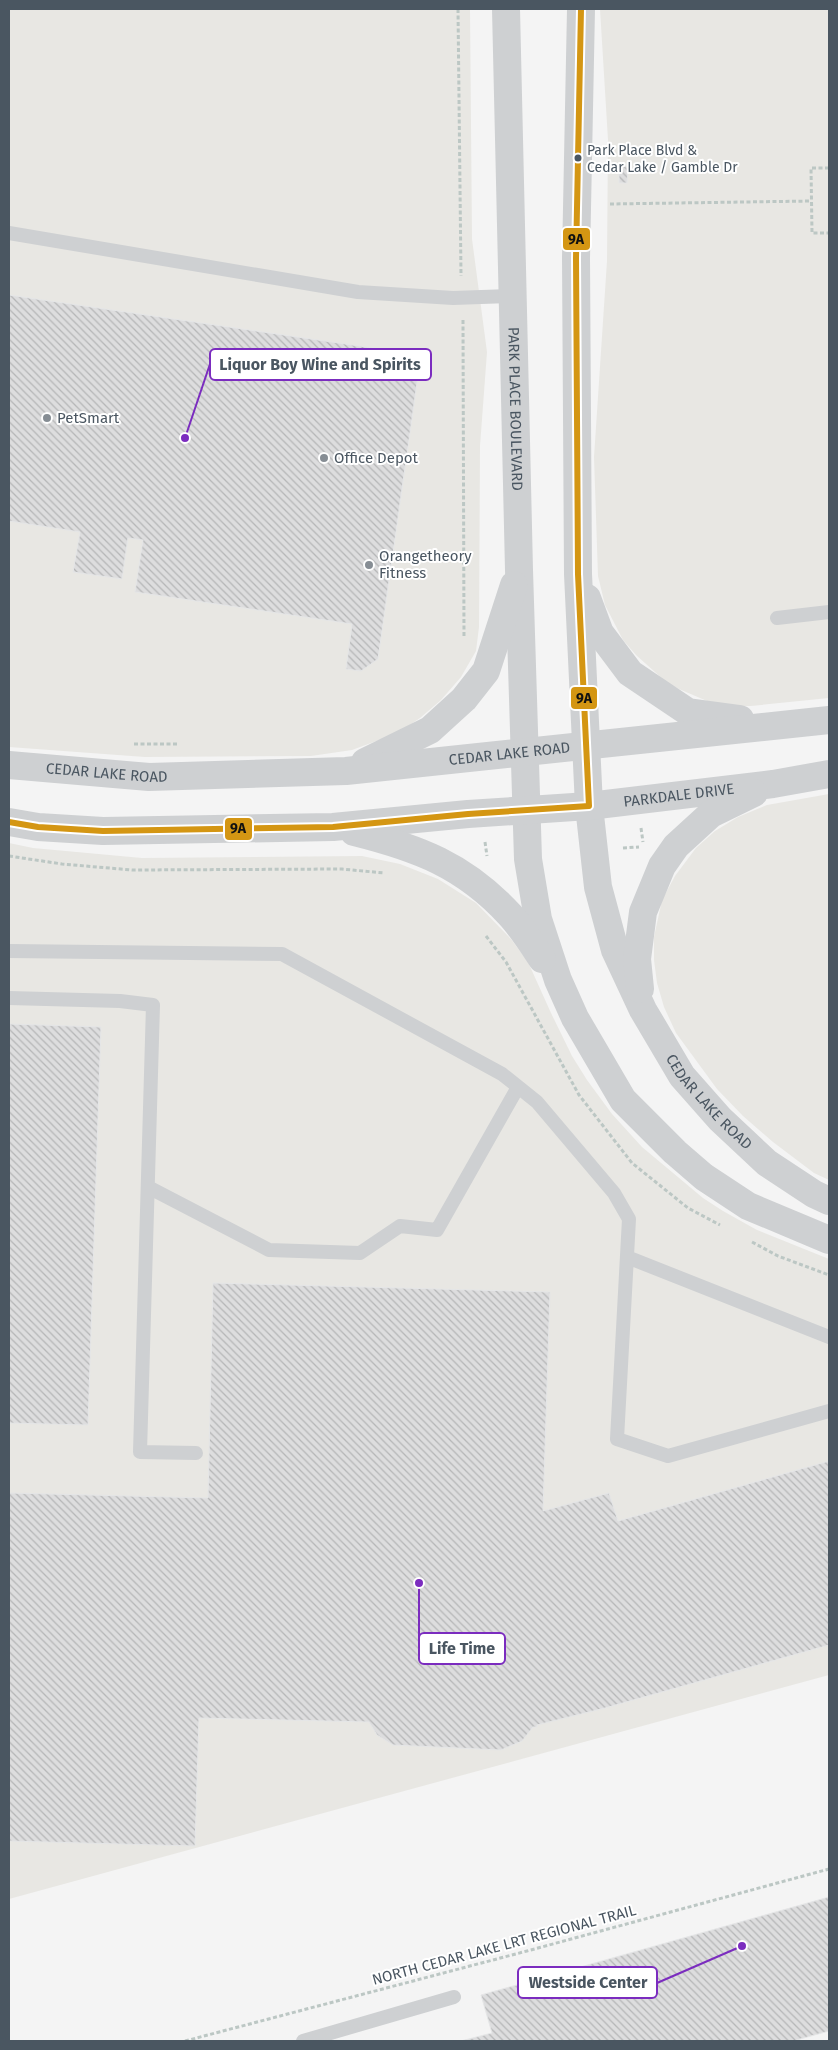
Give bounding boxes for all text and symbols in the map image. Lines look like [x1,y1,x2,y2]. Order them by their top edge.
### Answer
place label: Park Place Blvd & Cedar Lake / Gamble Dr [587,142,738,176]
marker: Park Place Blvd & Cedar Lake / Gamble Dr [573,153,583,163]
line badge: 9A [562,227,591,251]
text: 9A [568,231,585,248]
street label: PARK PLACE BOULEVARD [504,327,526,491]
callout: Liquor Boy Wine and Spirits [210,349,431,380]
text: Liquor Boy Wine and Spirits [219,355,421,374]
place label: PetSmart [57,409,120,427]
marker: PetSmart [41,412,53,424]
place label: Office Depot [334,449,419,467]
marker: Office Depot [318,452,330,464]
place label: Orangetheory Fitness [379,547,472,582]
marker: Orangetheory Fitness [363,559,375,571]
line badge: 9A [570,686,598,710]
text: 9A [576,690,593,707]
street label: CEDAR LAKE ROAD [448,738,571,769]
street label: CEDAR LAKE ROAD [45,759,168,786]
street label: PARKDALE DRIVE [622,780,735,811]
line badge: 9A [224,817,253,841]
text: 9A [230,820,247,837]
street label: CEDAR LAKE ROAD [662,1051,756,1153]
callout: Life Time [419,1633,505,1664]
text: Life Time [429,1639,495,1658]
street label: NORTH CEDAR LAKE LRT REGIONAL TRAIL [370,1901,638,1989]
callout: Westside Center [518,1967,657,1998]
text: Westside Center [529,1973,648,1992]

